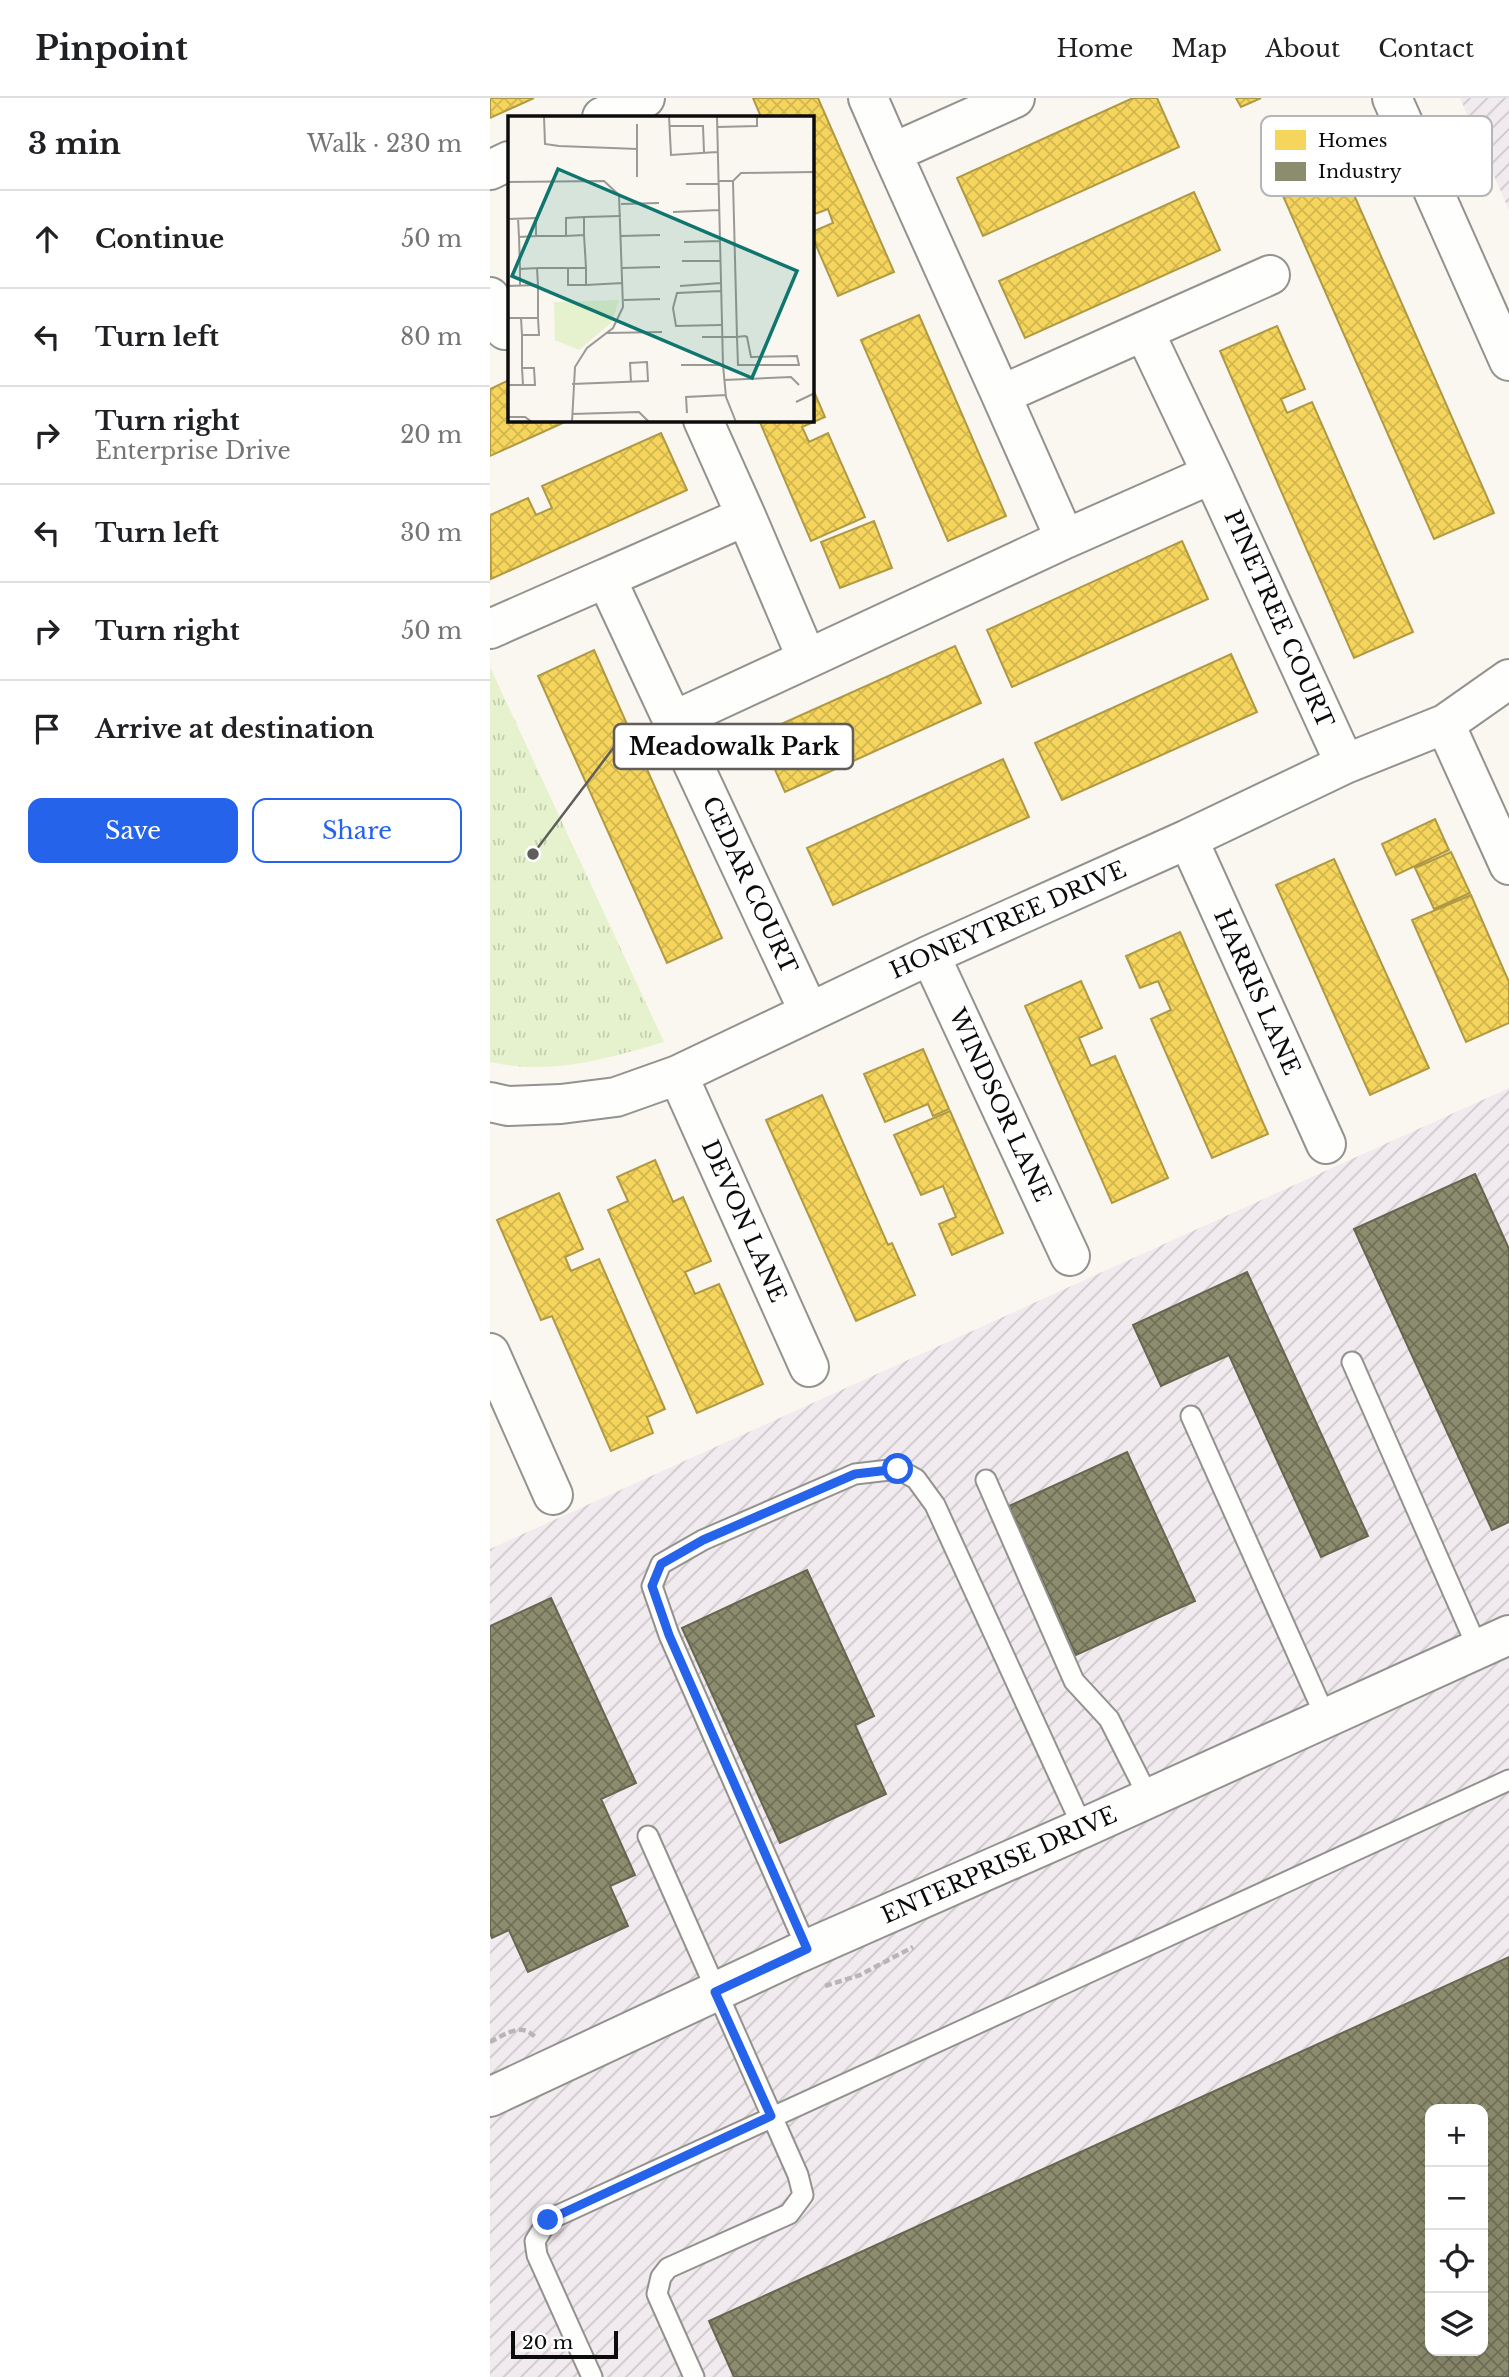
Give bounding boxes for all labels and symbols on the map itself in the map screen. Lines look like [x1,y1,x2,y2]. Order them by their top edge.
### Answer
inset map [508,116,814,422]
legend [1261,116,1492,196]
text: Homes [1318,129,1387,152]
text: Industry [1318,160,1402,183]
street label: PINETREE COURT [1218,506,1340,733]
callout: Meadowalk Park [614,724,853,769]
text: Meadowalk Park [629,732,840,761]
street label: CEDAR COURT [697,792,804,979]
street label: HONEYTREE DRIVE [885,855,1131,985]
street label: HARRIS LANE [1208,905,1306,1079]
street label: WINDSOR LANE [943,1003,1057,1206]
street label: DEVON LANE [696,1135,792,1307]
route start [882,1453,913,1484]
street label: ENTERPRISE DRIVE [877,1800,1121,1930]
route end [532,2204,563,2235]
scale bar [511,2328,618,2360]

